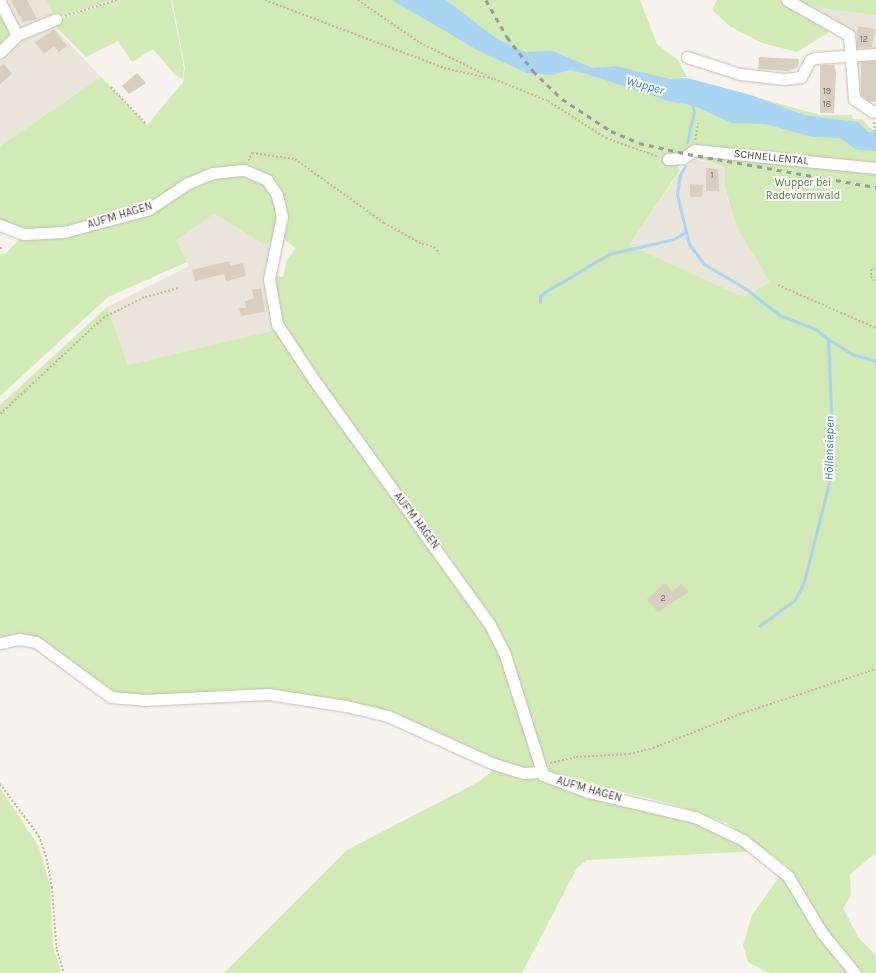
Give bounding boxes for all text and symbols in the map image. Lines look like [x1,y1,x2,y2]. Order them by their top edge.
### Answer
house number: 12 [860,34,868,44]
water label: Wupper [625,74,665,98]
house number: 19 [823,86,831,96]
house number: 18 [823,99,831,109]
street label: SCHNELLENTAL [733,148,809,168]
house number: 1 [711,170,713,180]
park label: Wupper bei Radevormwald [766,177,840,203]
street label: AUF'M HAGEN [86,200,154,232]
water label: Höllensiepen [822,416,838,480]
street label: AUF'M HAGEN [391,490,441,552]
house number: 2 [660,593,666,603]
street label: AUF'M HAGEN [555,774,623,806]

